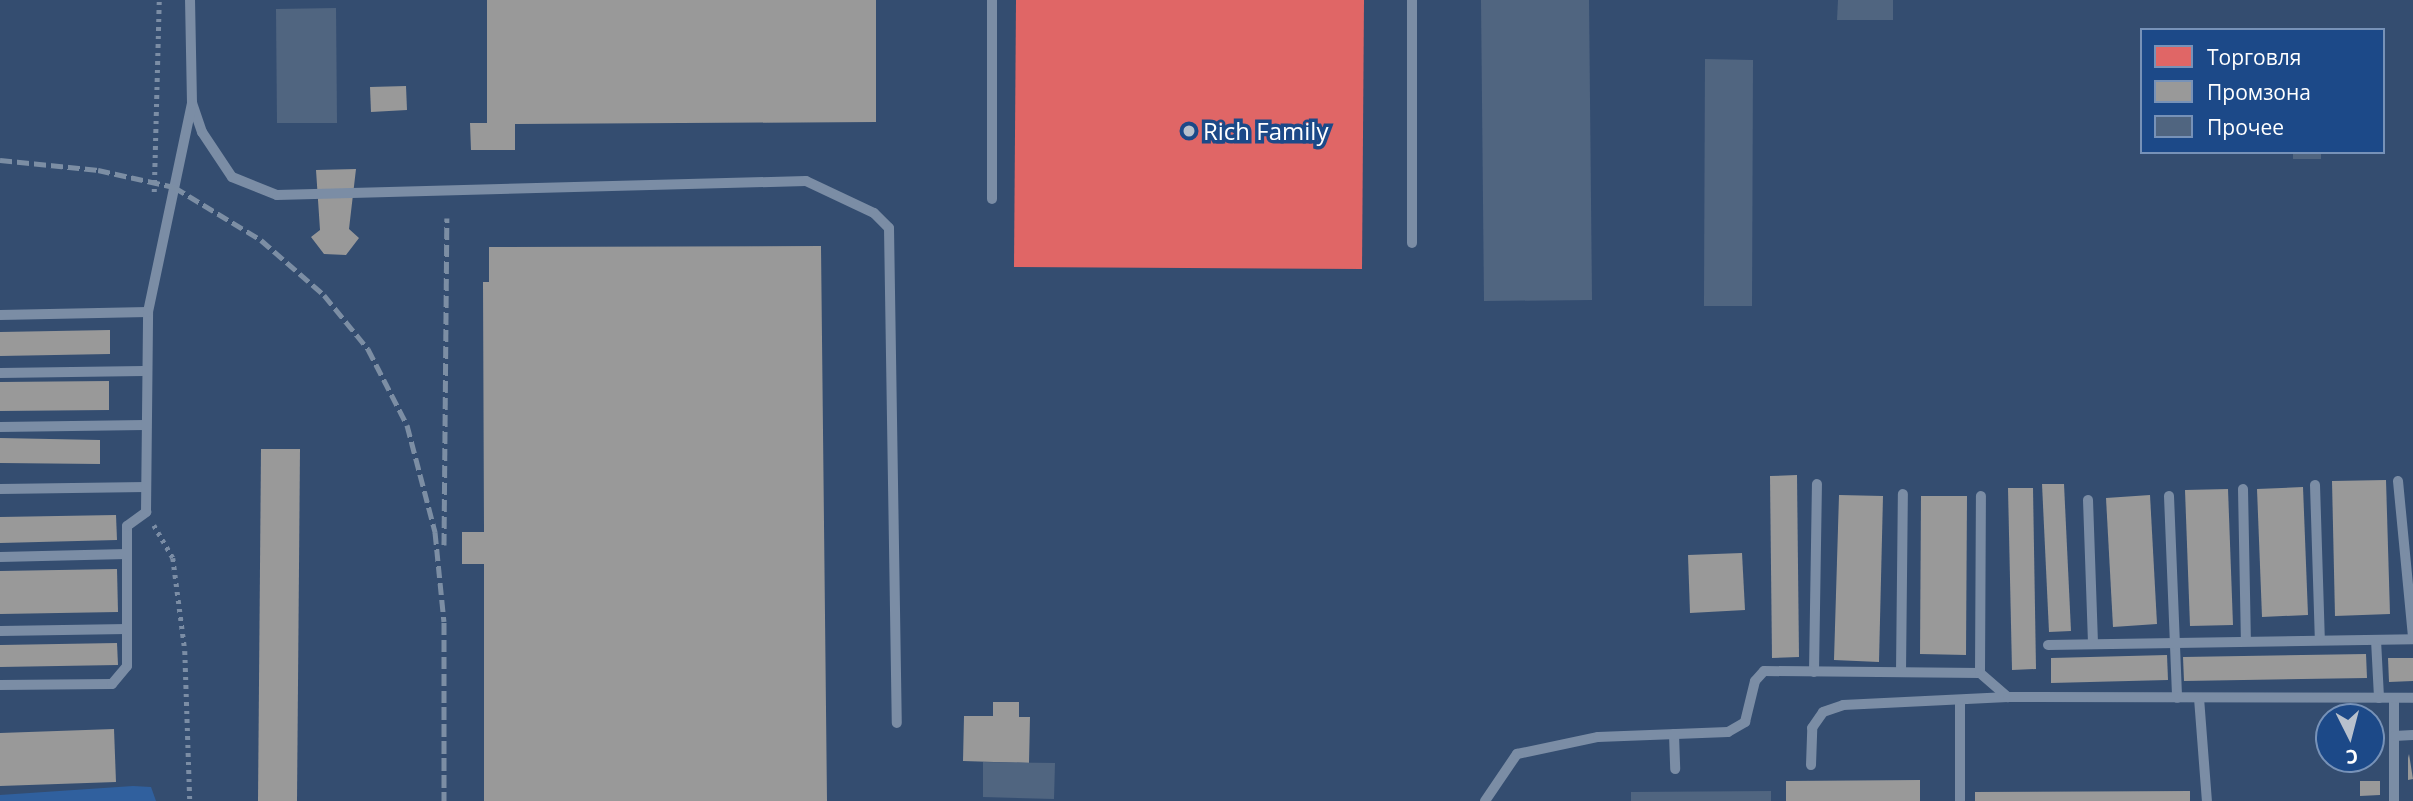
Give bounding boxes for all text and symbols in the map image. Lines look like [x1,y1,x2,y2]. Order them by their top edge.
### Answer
legend [2140,28,2385,154]
text: Торговля [2207,43,2301,71]
text: Промзона [2207,78,2311,106]
text: Прочее [2207,113,2284,141]
place label: Rich Family [1203,117,1328,145]
marker: Rich Family [1181,123,1197,139]
north arrow [2315,703,2385,773]
text: С [2345,743,2359,770]

